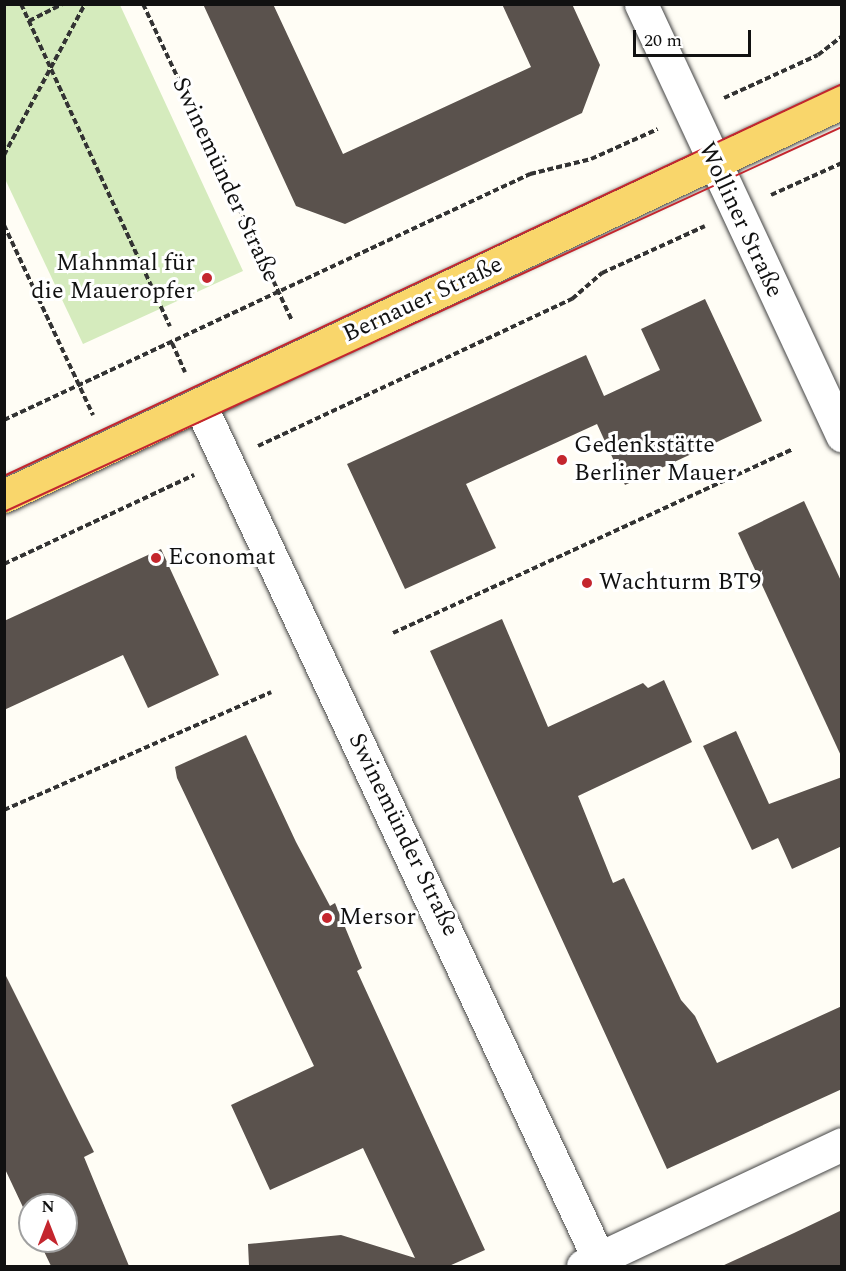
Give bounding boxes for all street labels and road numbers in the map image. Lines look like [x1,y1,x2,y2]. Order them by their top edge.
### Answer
street label: Swinemünder Straße [165,73,285,287]
street label: Wolliner Straße [691,138,789,302]
street label: Bernauer Straße [339,250,507,350]
street label: Swinemünder Straße [341,729,465,941]

